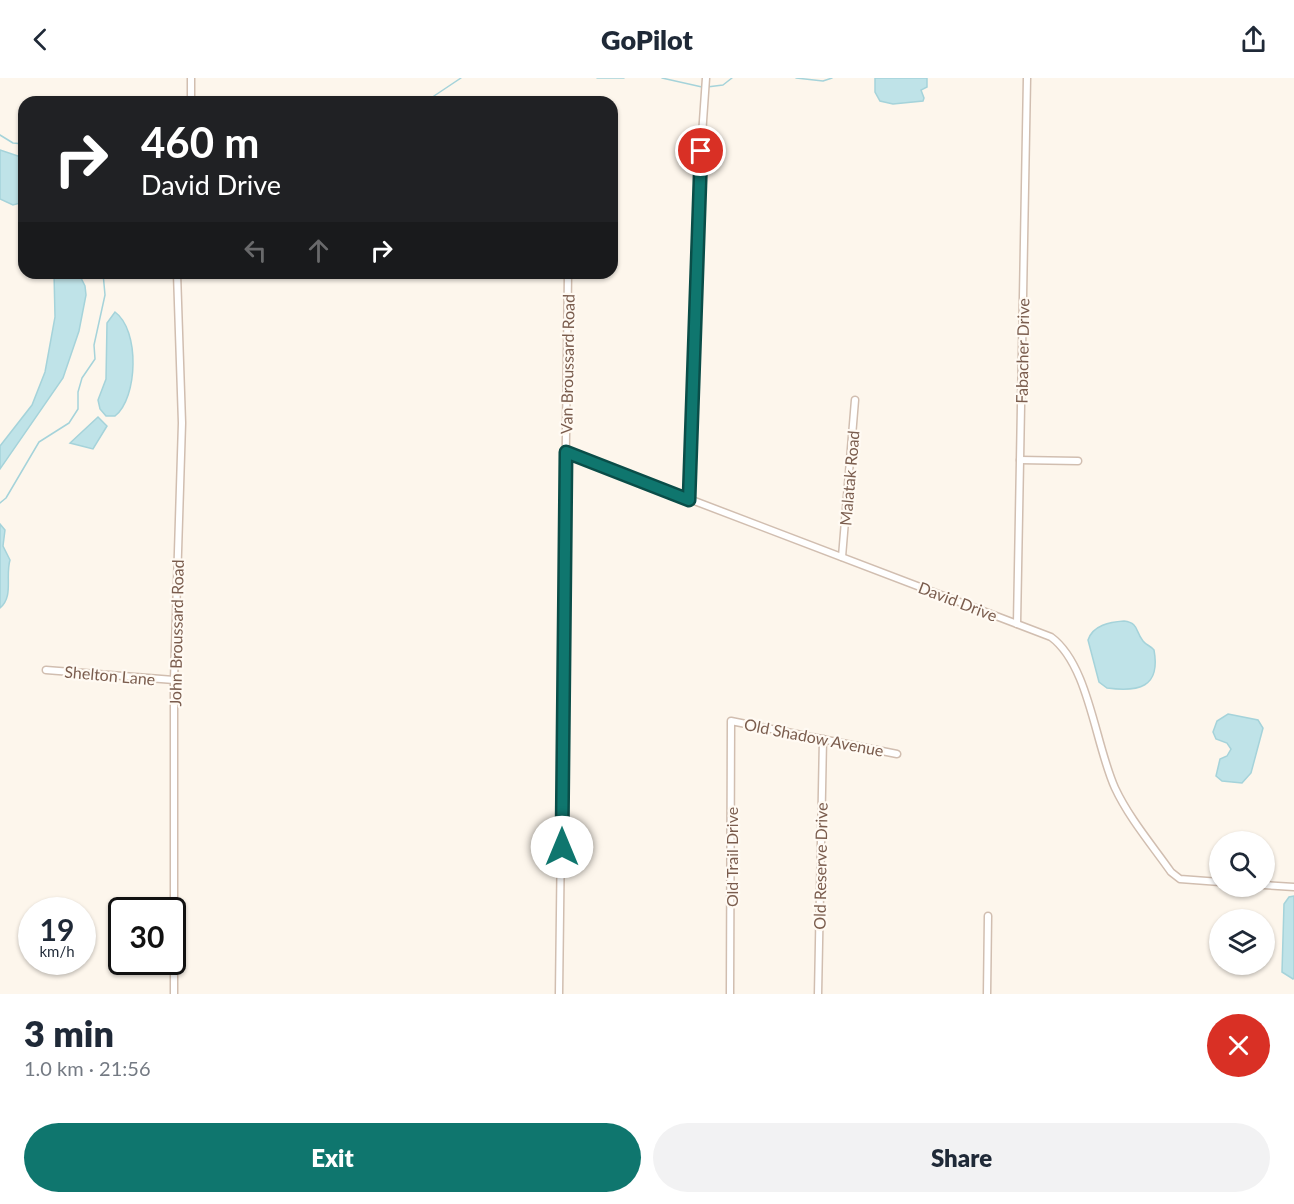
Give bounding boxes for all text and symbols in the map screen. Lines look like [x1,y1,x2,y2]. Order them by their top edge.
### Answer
icon: back [24,23,57,56]
text: GoPilot [601,23,693,56]
icon: share [1237,23,1270,56]
text: 460 m [141,117,259,167]
icon: right [42,120,120,198]
pin [675,125,726,176]
icon: arrive [684,134,717,167]
text: David Drive [141,168,281,201]
icon: left [239,234,272,267]
icon: ahead [302,234,335,267]
icon: right [365,234,398,267]
street label: Van Broussard Road [556,294,578,434]
street label: Fabacher Drive [1012,298,1032,404]
street label: Malatak Road [835,430,863,526]
street label: John Broussard Road [165,559,187,707]
street label: David Drive [916,577,1000,625]
street label: Shelton Lane [64,662,156,688]
street label: Old Shadow Avenue [743,714,885,760]
street label: Old Reserve Drive [809,802,831,930]
street label: Old Trail Drive [722,807,741,907]
position arrow [530,815,594,879]
map controls [1209,831,1275,975]
button: search [1209,831,1275,897]
speed limit sign: 30 [108,897,186,975]
button: layers [1209,909,1275,975]
text: 19 [40,911,74,947]
text: km/h [39,942,75,960]
text: 3 min [24,1011,114,1055]
button: close [1207,1014,1270,1077]
text: 1.0 km · 21:56 [24,1056,151,1080]
button: Exit [24,1123,641,1192]
button: Share [653,1123,1270,1192]

